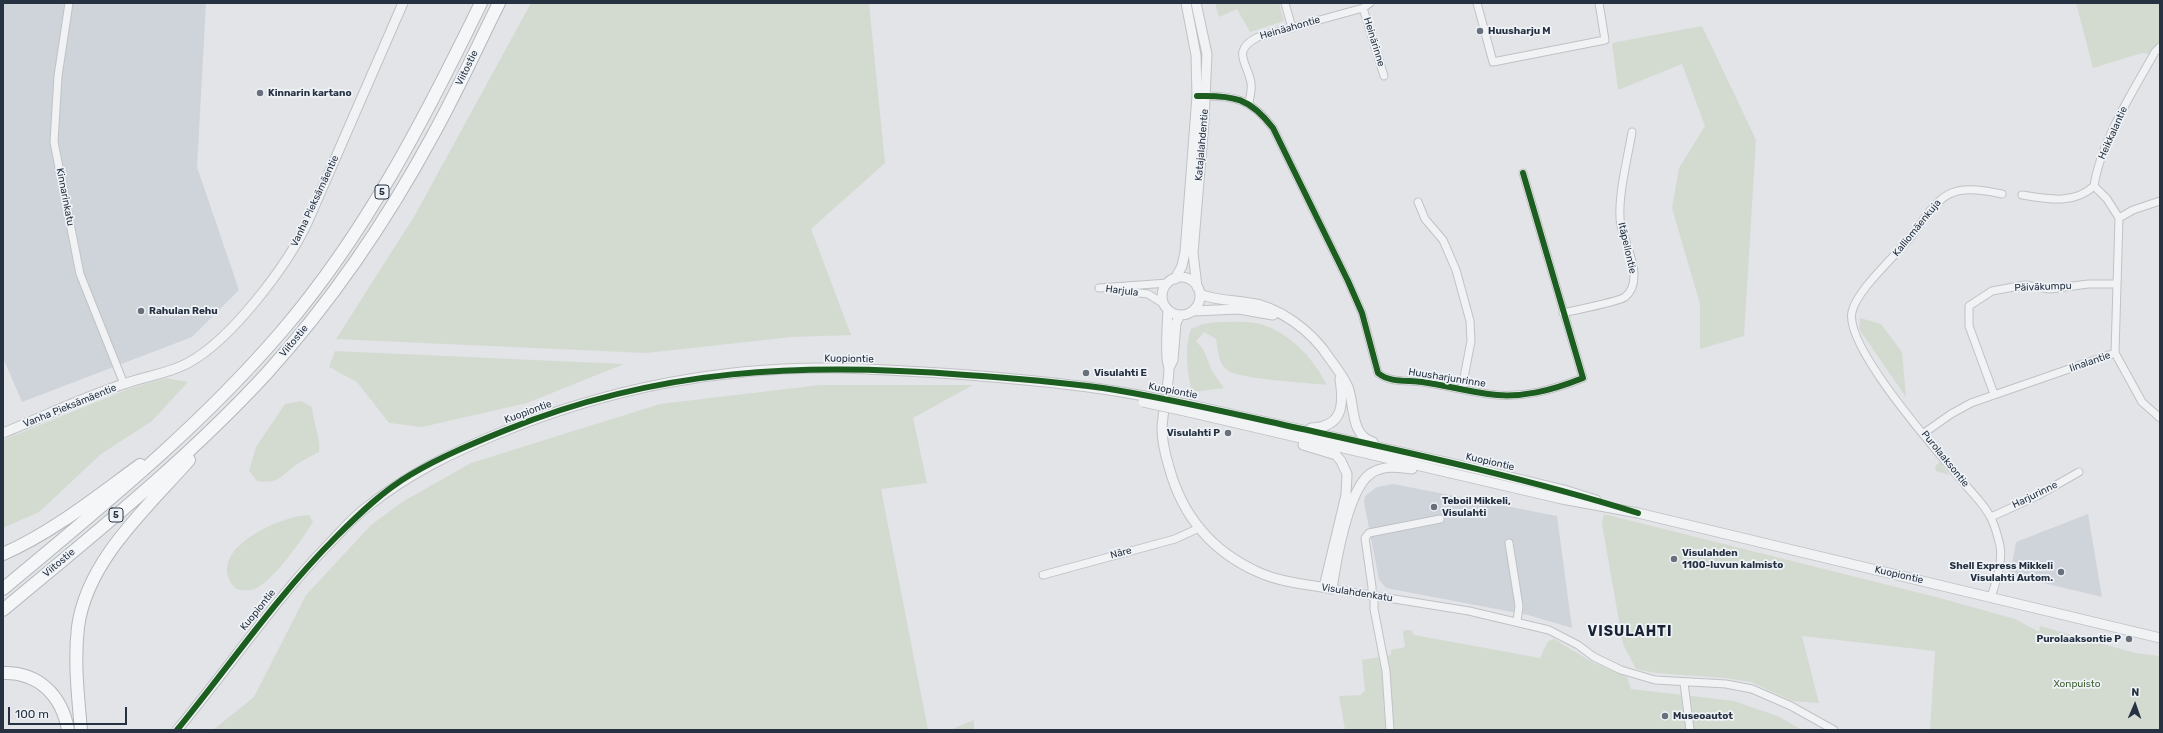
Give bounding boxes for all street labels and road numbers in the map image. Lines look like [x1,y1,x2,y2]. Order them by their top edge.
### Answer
street label: Heinäahontie [1259,14,1321,42]
street label: Heinärinne [1361,16,1387,68]
street label: Viitostie [453,48,481,88]
street label: Heikkalantie [2096,105,2130,161]
street label: Katajalahdentie [1193,108,1211,182]
street label: Vanha Pieksämäentie [288,153,342,249]
street label: Kinnarinkatu [53,167,77,227]
road number: 5 [375,185,389,199]
street label: Kalliomäenkuja [1890,197,1944,259]
street label: Itäpellontie [1615,221,1639,275]
street label: Päiväkumpu [2014,280,2072,294]
street label: Harjula [1105,283,1139,299]
street label: Viitostie [277,323,311,359]
street label: Iinalantie [2068,349,2112,375]
street label: Kuopiontie [824,353,874,365]
street label: Huusharjunrinne [1407,366,1487,390]
street label: Kuopiontie [1148,380,1198,402]
street label: Vanha Pieksämäentie [22,382,118,430]
street label: Kuopiontie [503,398,553,426]
street label: Purolaaksontie [1919,428,1971,490]
street label: Kuopiontie [1464,451,1516,473]
street label: Harjurinne [2010,479,2060,511]
road number: 5 [109,508,123,522]
street label: Näre [1109,544,1133,562]
street label: Viitostie [41,546,77,580]
street label: Kuopiontie [1873,564,1925,586]
street label: Visulahdenkatu [1320,581,1394,605]
street label: Kuopiontie [238,587,278,633]

